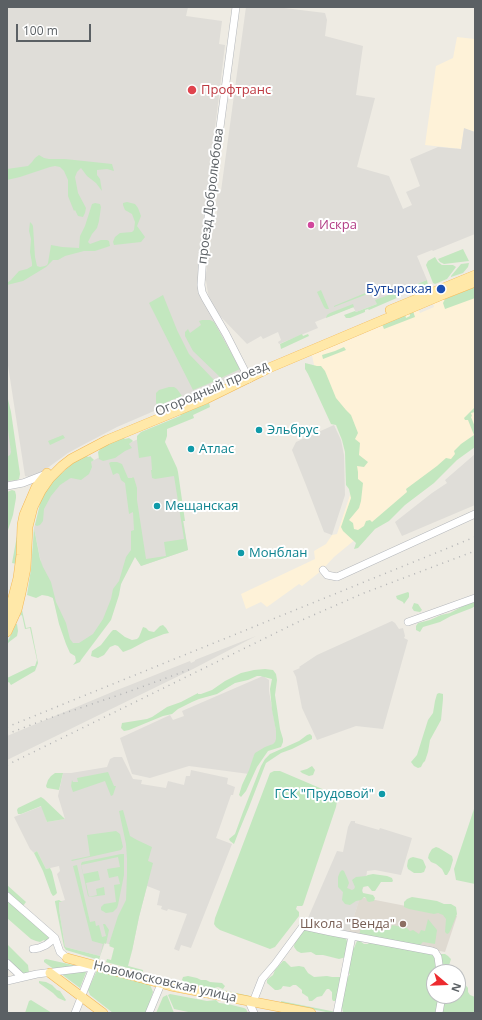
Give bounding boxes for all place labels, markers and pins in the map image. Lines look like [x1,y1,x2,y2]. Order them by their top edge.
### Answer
place label: Профтранс [201,82,271,98]
marker: Профтранс [186,84,198,96]
place label: Искра [319,217,357,233]
marker: Искра [306,220,316,230]
place label: Бутырская [366,281,432,297]
marker: Бутырская [435,283,447,295]
place label: Эльбрус [267,422,319,438]
marker: Эльбрус [254,425,264,435]
place label: Атлас [199,441,234,457]
marker: Атлас [186,444,196,454]
place label: Мещанская [165,498,238,514]
marker: Мещанская [152,501,162,511]
place label: Монблан [249,545,307,561]
marker: Монблан [236,548,246,558]
place label: ГСК "Прудовой" [275,786,374,802]
marker: ГСК "Прудовой" [377,789,387,799]
place label: Школа "Венда" [300,916,395,932]
marker: Школа "Венда" [398,919,408,929]

